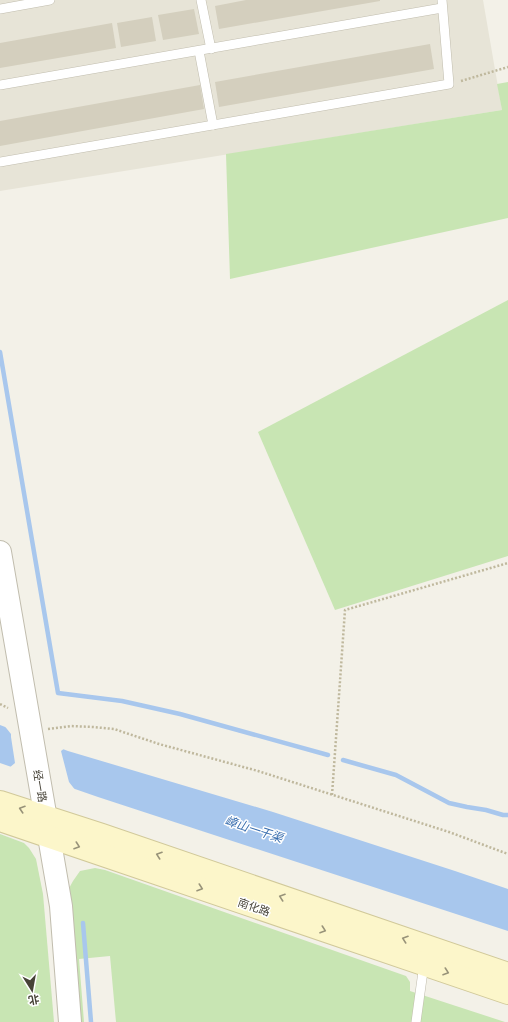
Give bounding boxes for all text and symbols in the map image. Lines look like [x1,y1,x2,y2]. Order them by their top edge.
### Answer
street label: 经一路 [29,768,51,804]
one-way arrow [19,805,26,814]
water label: 嶂山一干渠 [223,812,287,847]
one-way arrow [73,842,80,850]
one-way arrow [155,851,162,860]
one-way arrow [196,883,203,892]
one-way arrow [278,893,285,901]
street label: 南化路 [236,894,272,920]
one-way arrow [319,925,326,934]
one-way arrow [401,935,408,943]
one-way arrow [442,967,449,975]
north arrow [12,970,52,1010]
text: 北 [27,991,41,1009]

